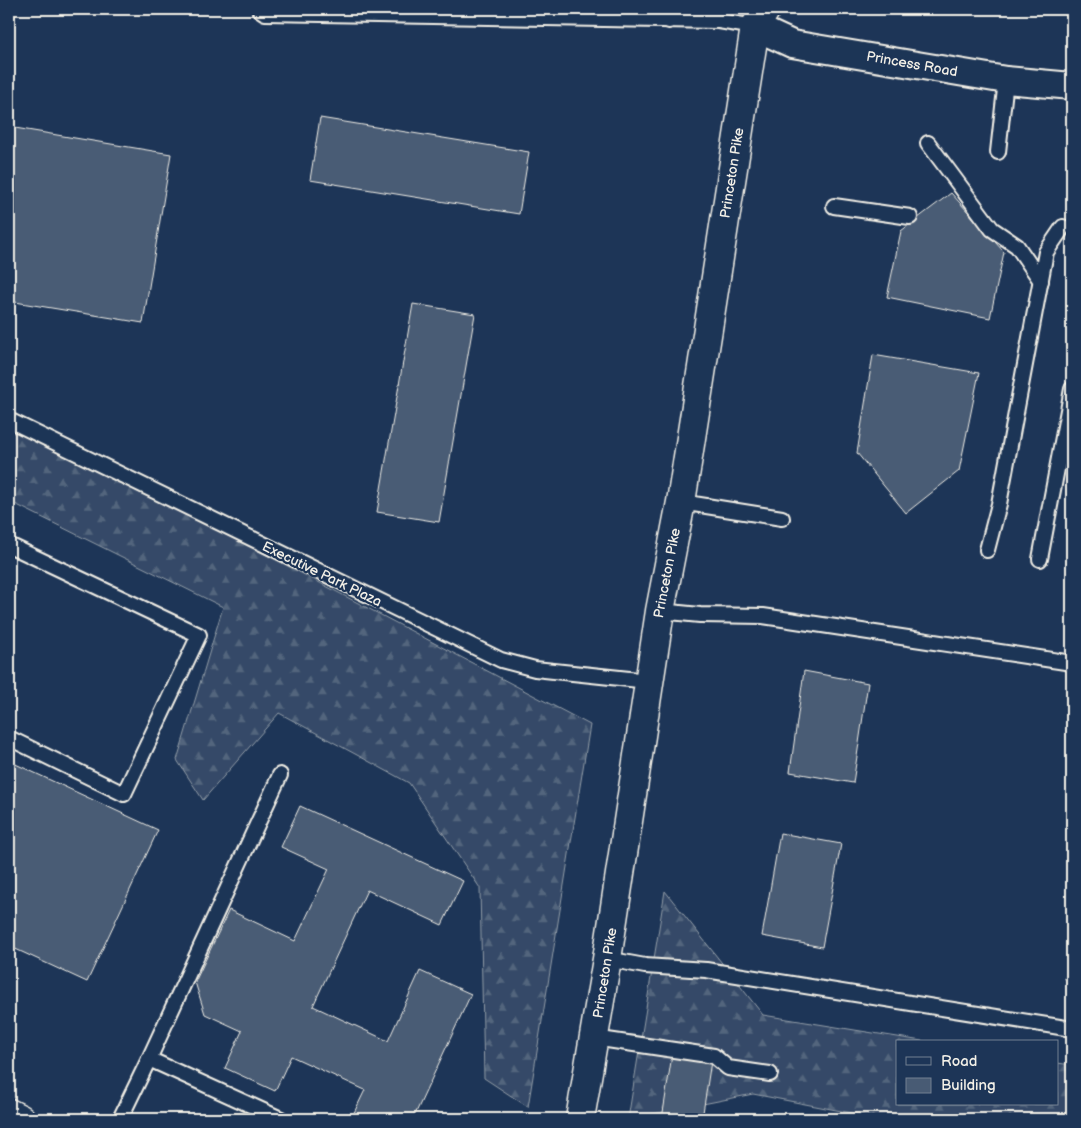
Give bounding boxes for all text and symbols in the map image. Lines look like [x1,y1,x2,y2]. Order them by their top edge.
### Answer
street label: Princess Road [865,48,959,80]
street label: Princeton Pike [716,127,748,219]
street label: Princeton Pike [650,527,684,619]
street label: Executive Park Plaza [260,538,385,610]
street label: Princeton Pike [589,927,621,1019]
legend [896,1040,1058,1106]
text: Road [941,1052,977,1071]
text: Building [941,1076,996,1095]

